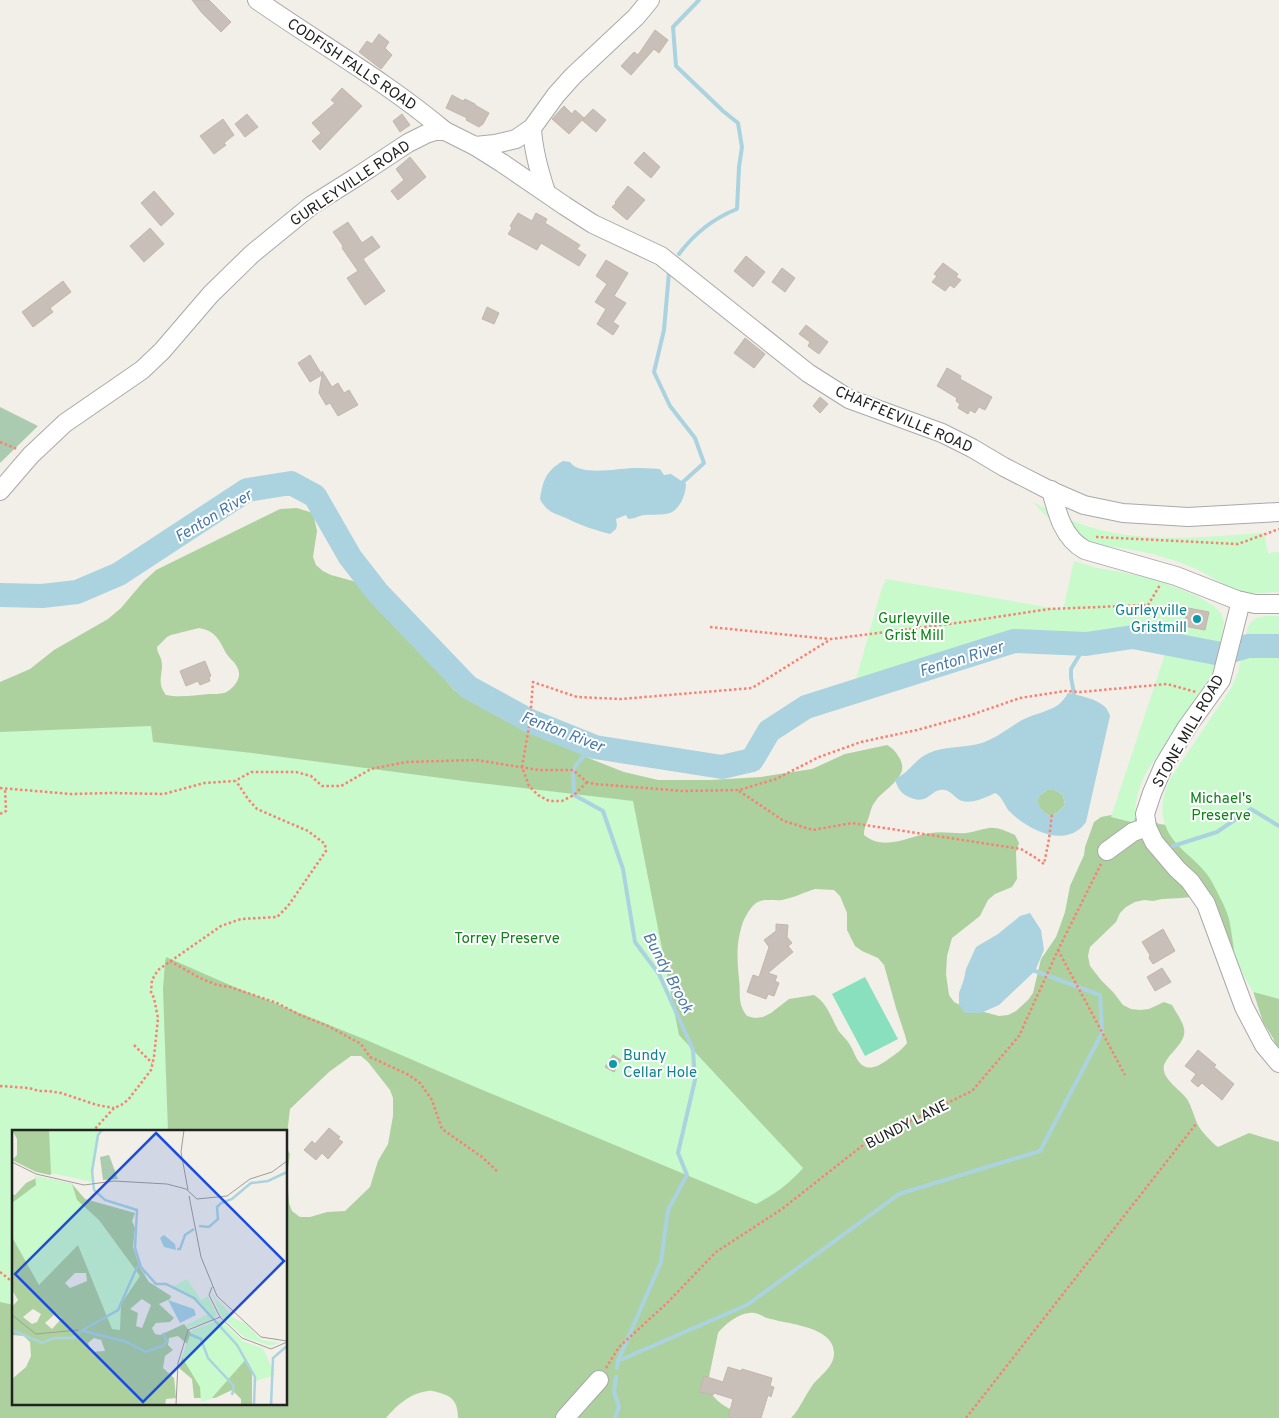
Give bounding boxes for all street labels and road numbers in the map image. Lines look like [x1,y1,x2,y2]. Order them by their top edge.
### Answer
street label: CODFISH FALLS ROAD [283,15,419,116]
street label: GURLEYVILLE ROAD [287,137,415,232]
street label: CHAFFEEVILLE ROAD [832,383,975,458]
street label: STONE MILL ROAD [1149,672,1229,792]
street label: BUNDY LANE [863,1096,952,1154]

